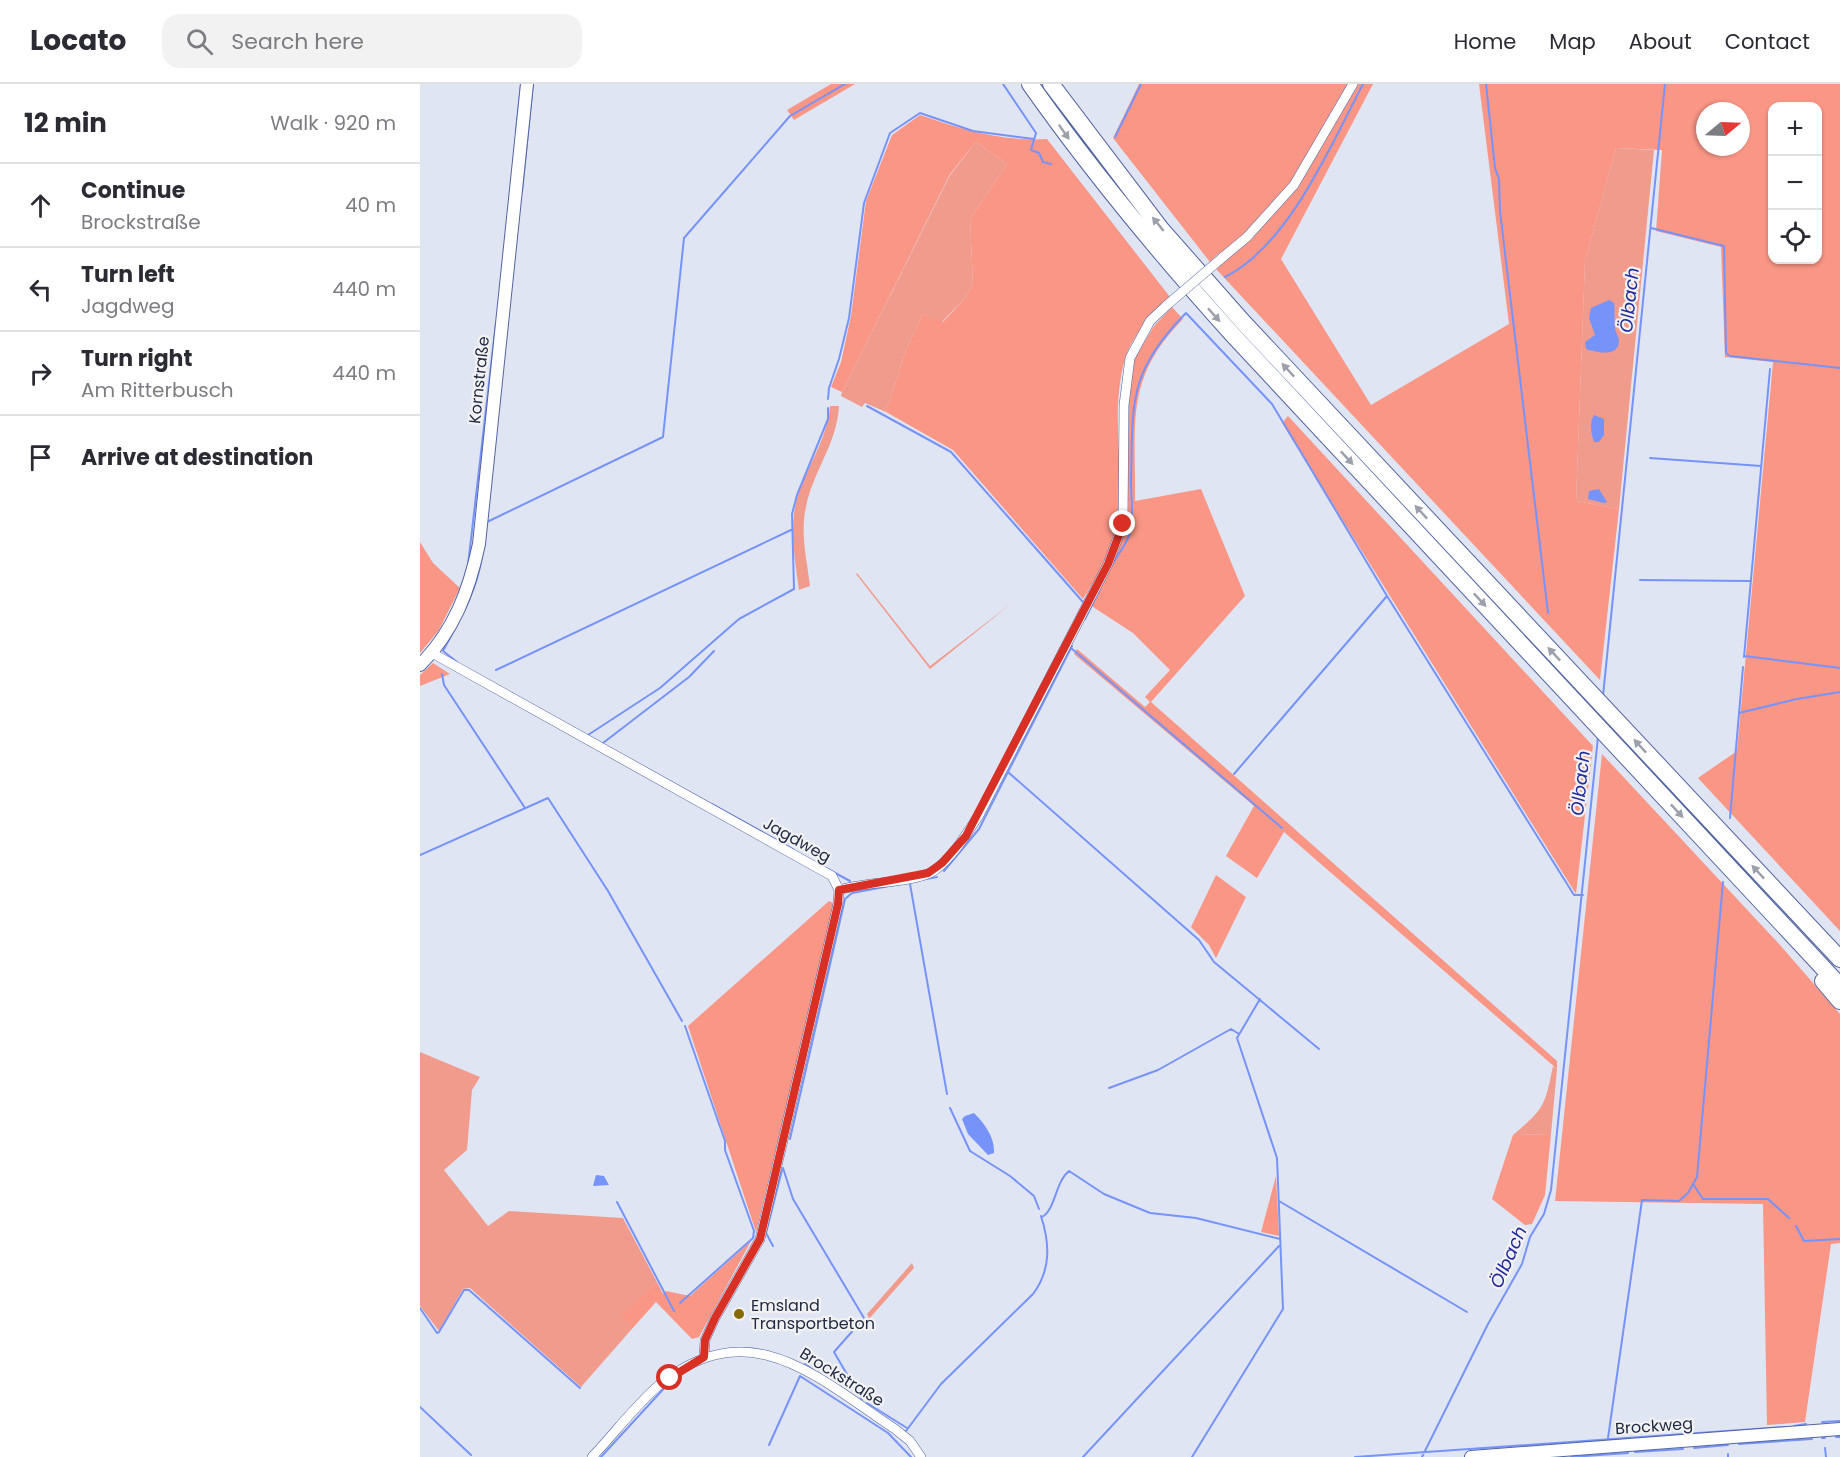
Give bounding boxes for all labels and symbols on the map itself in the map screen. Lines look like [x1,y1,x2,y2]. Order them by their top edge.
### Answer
north arrow [1696,102,1750,156]
one-way arrow [1058,123,1070,139]
one-way arrow [1152,217,1164,232]
water label: Ölbach [1613,266,1645,334]
one-way arrow [1207,307,1221,322]
street label: Kornstraße [463,335,495,425]
one-way arrow [1281,363,1295,377]
one-way arrow [1339,451,1353,465]
one-way arrow [1414,504,1428,519]
route end [1109,510,1135,536]
one-way arrow [1472,593,1486,607]
one-way arrow [1548,647,1562,661]
one-way arrow [1633,738,1647,753]
water label: Ölbach [1564,749,1596,817]
one-way arrow [1669,804,1683,818]
street label: Jagdweg [759,812,835,868]
one-way arrow [1752,865,1765,880]
water label: Ölbach [1483,1222,1533,1292]
place label: Emsland Transportbeton [751,1294,875,1335]
marker: Emsland Transportbeton [732,1307,746,1321]
street label: Brockstraße [795,1342,889,1412]
route start [656,1364,682,1390]
street label: Brockweg [1614,1412,1694,1440]

